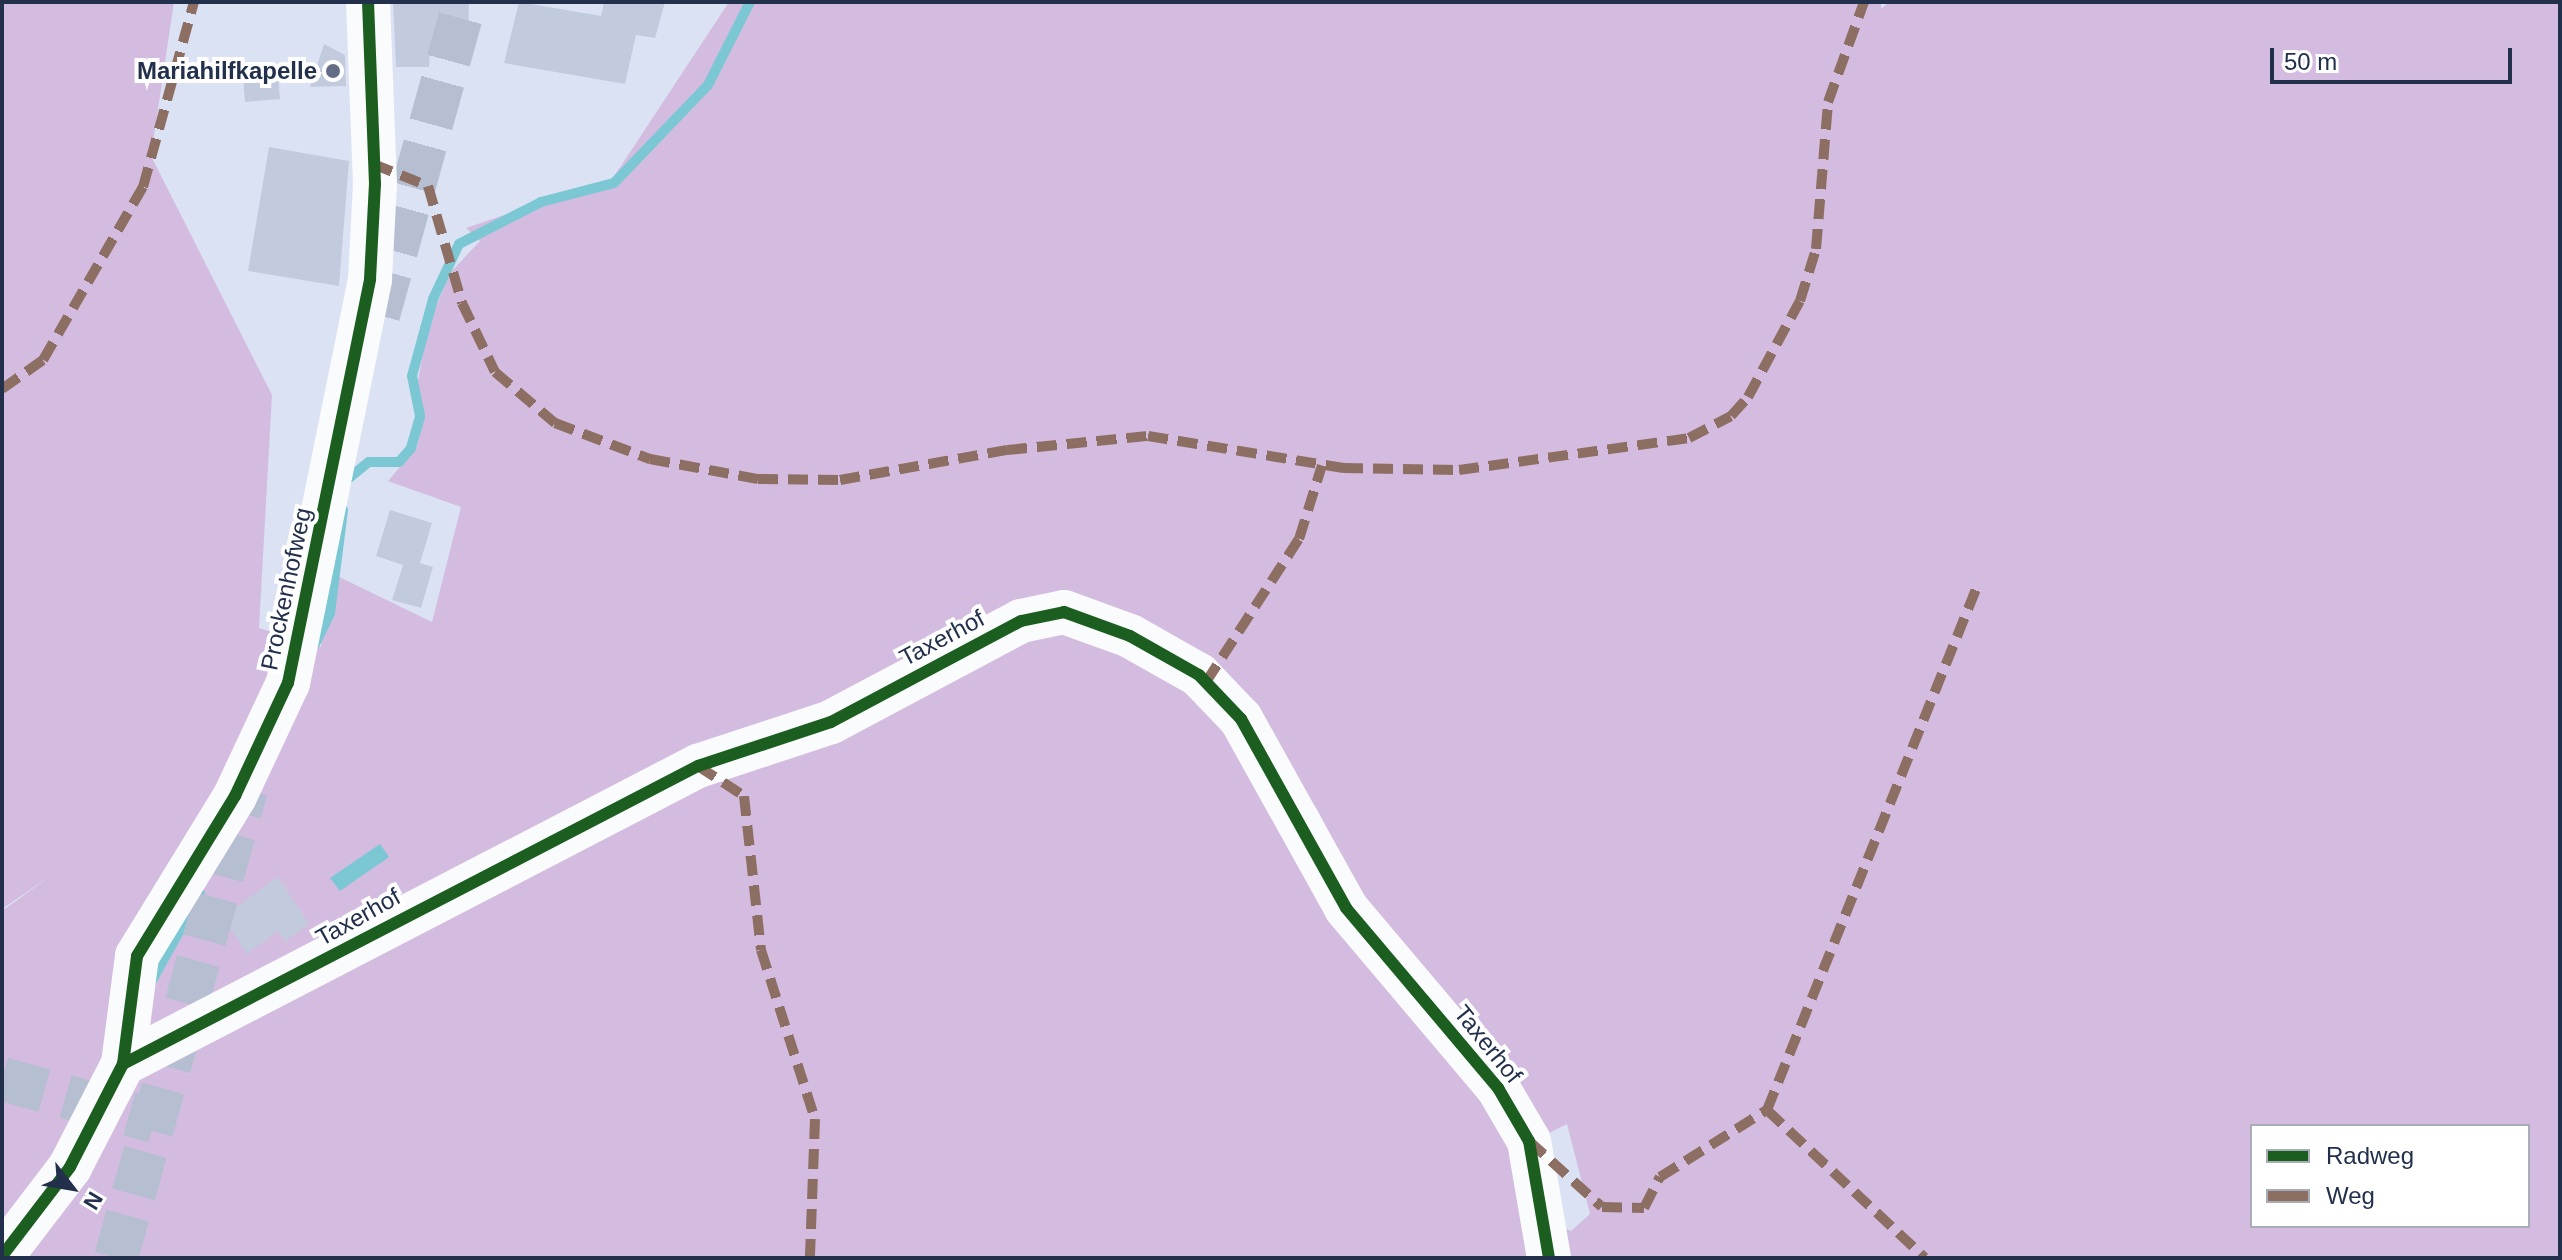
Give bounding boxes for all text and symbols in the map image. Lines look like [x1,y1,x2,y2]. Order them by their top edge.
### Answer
scale bar [2274,32,2516,82]
text: 50 m [2284,48,2337,75]
place label: Mariahilfkapelle [137,57,317,85]
marker: Mariahilfkapelle [324,62,342,80]
street label: Prockenhofweg [255,505,317,673]
street label: Taxerhof [895,604,989,672]
street label: Taxerhof [311,882,405,952]
street label: Taxerhof [1448,999,1528,1089]
legend [2250,1124,2530,1228]
text: Radweg [2326,1142,2414,1169]
north arrow [32,1148,112,1228]
text: Weg [2326,1182,2375,1209]
text: N [78,1187,108,1214]

